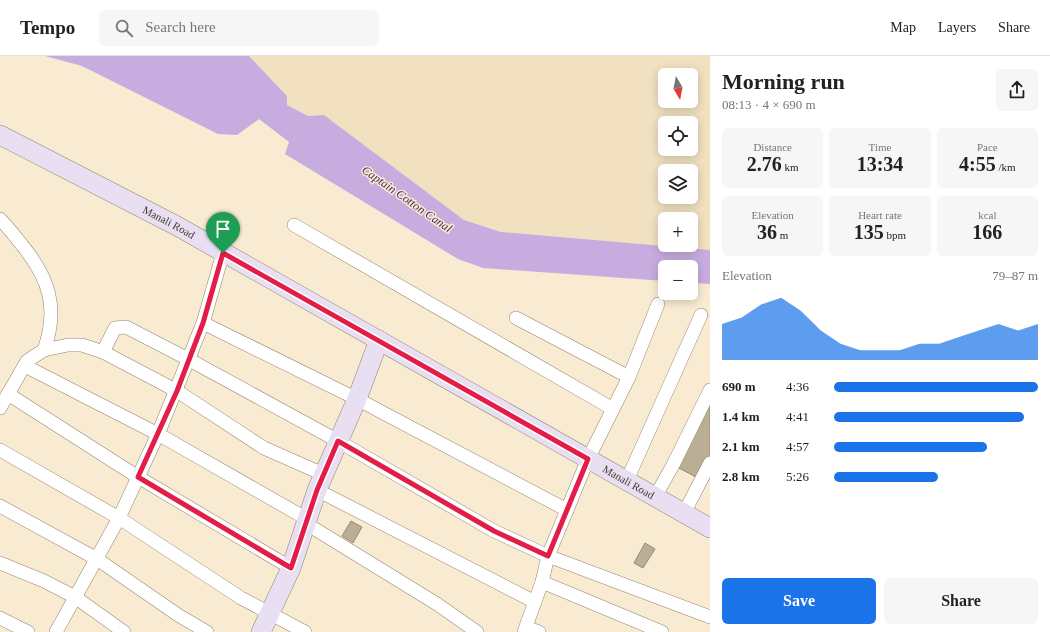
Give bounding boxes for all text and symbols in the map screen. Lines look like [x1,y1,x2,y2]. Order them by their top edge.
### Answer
search box [99,10,379,46]
text: Tempo [20,17,75,38]
icon: search [113,17,135,39]
text: Search here [145,19,216,35]
text: Map [890,20,916,35]
text: Layers [938,20,976,35]
text: Share [998,20,1030,35]
north arrow [658,68,698,108]
map controls [658,68,698,300]
text: Morning run [722,69,845,94]
button: share [996,69,1038,111]
text: 08:13 · 4 × 690 m [722,97,816,112]
button: locate [658,116,698,156]
text: Distance [753,141,792,153]
text: Time [869,141,891,153]
text: Pace [977,141,998,153]
text: 2.76 [747,153,782,175]
text: 13:34 [857,153,903,175]
text: 4:55 [959,153,996,175]
text: km [782,161,799,173]
text: /km [996,161,1016,173]
water label: Captain Cotton Canal [359,163,455,236]
button: layers [658,164,698,204]
street label: Manali Road [141,203,197,241]
text: Elevation [752,209,794,221]
text: Heart rate [858,209,902,221]
text: kcal [978,209,996,221]
pin [206,212,240,253]
button: + [658,212,698,252]
icon: arrive [212,218,234,240]
text: 36 [757,221,777,243]
text: 135 [854,221,884,243]
text: 166 [972,221,1002,243]
text: m [777,229,788,241]
text: bpm [884,229,906,241]
button: − [658,260,698,300]
text: Elevation [722,268,772,283]
text: 79–87 m [992,268,1038,283]
text: 690 m [722,379,756,394]
text: 4:36 [786,379,809,394]
text: 1.4 km [722,409,760,424]
text: 4:41 [786,409,809,424]
text: 2.1 km [722,439,760,454]
text: 4:57 [786,439,809,454]
street label: Manali Road [601,463,657,501]
text: 2.8 km [722,469,760,484]
text: 5:26 [786,469,809,484]
button: Save [722,578,876,624]
button: Share [884,578,1038,624]

